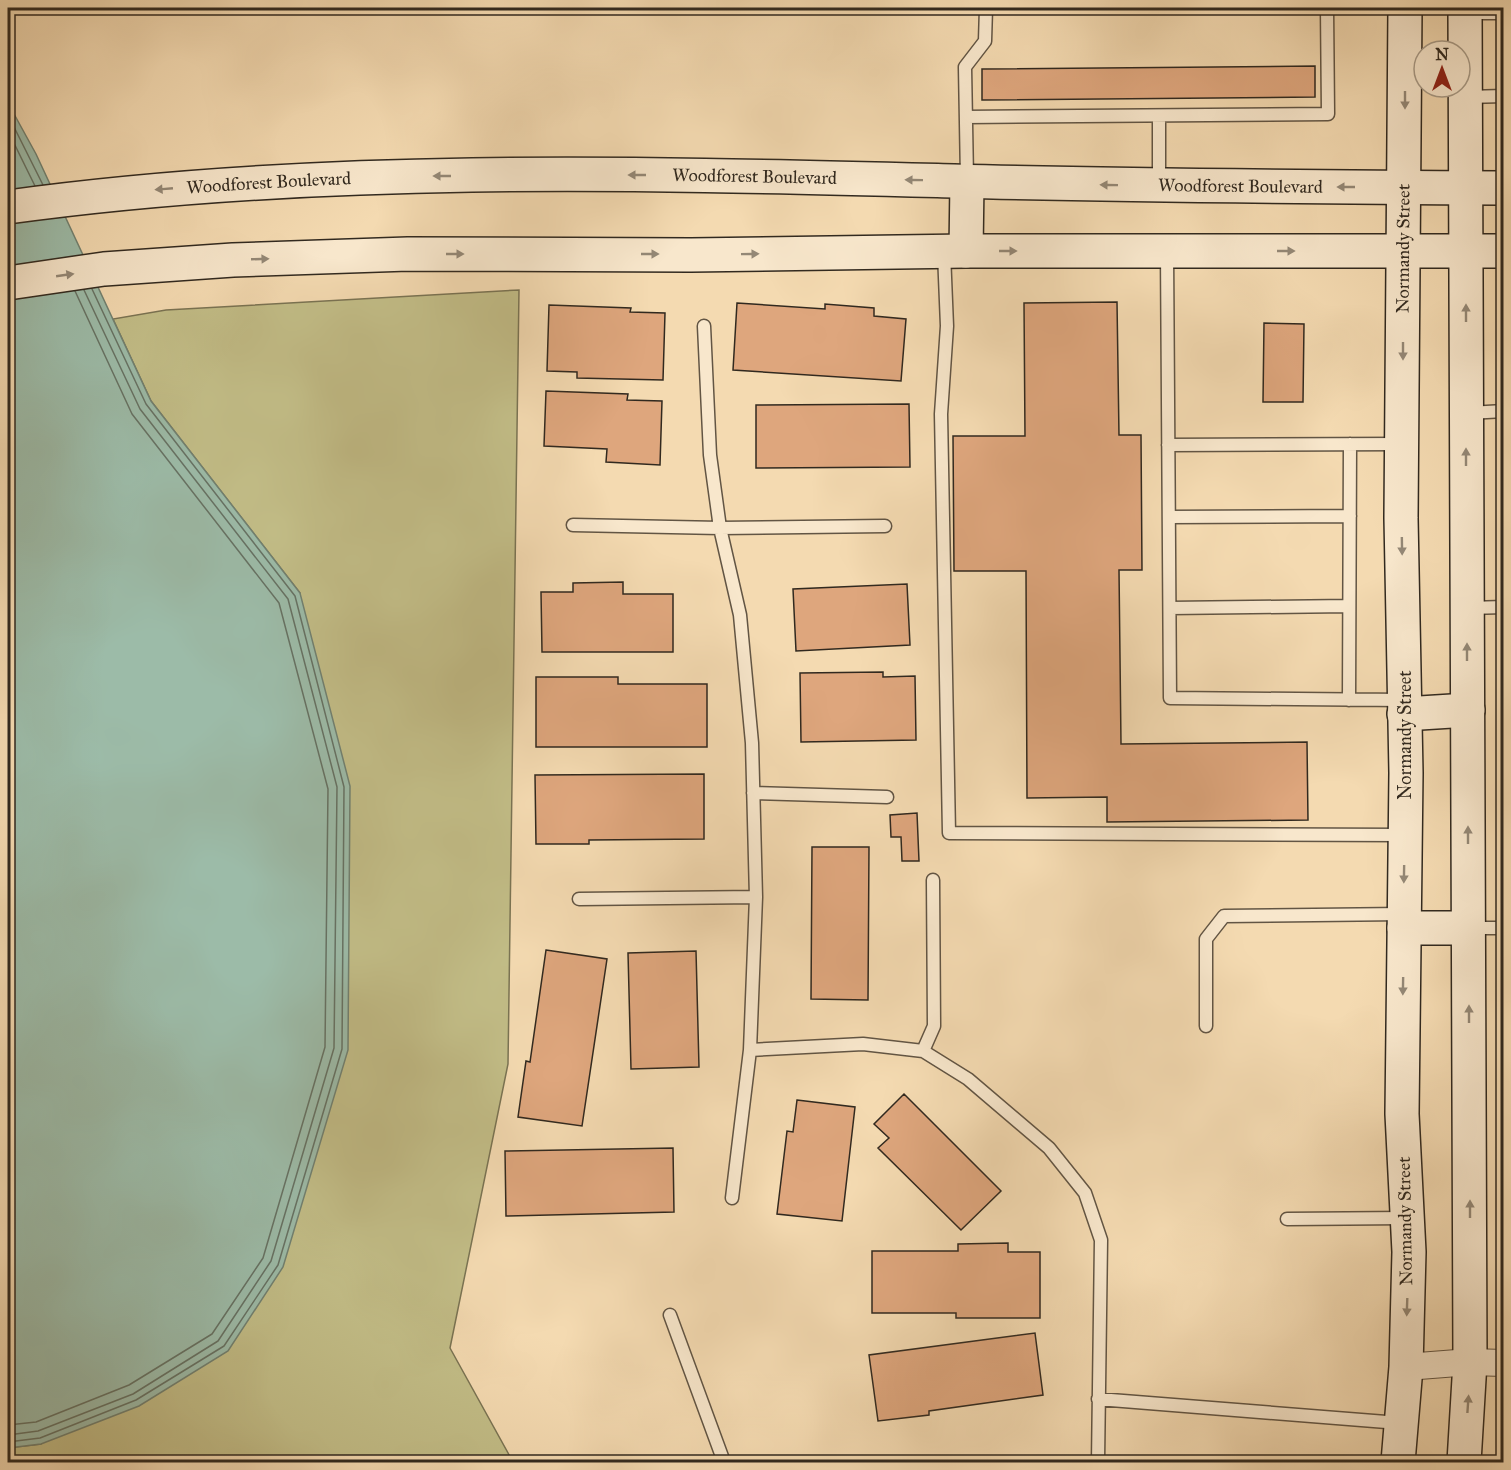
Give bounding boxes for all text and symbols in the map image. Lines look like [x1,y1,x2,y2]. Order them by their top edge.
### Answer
north arrow [1412,39,1472,99]
text: N [1435,45,1449,64]
one-way arrow [1400,91,1410,110]
street label: Woodforest Boulevard [672,164,837,189]
street label: Woodforest Boulevard [186,167,351,199]
one-way arrow [628,170,647,180]
one-way arrow [433,171,452,181]
street label: Woodforest Boulevard [1158,174,1323,198]
one-way arrow [904,176,923,185]
one-way arrow [1099,181,1118,190]
one-way arrow [1336,182,1355,192]
street label: Normandy Street [1392,183,1415,313]
one-way arrow [154,184,173,194]
one-way arrow [998,246,1017,256]
one-way arrow [1277,246,1296,256]
one-way arrow [445,249,464,259]
one-way arrow [640,249,659,259]
one-way arrow [740,249,759,259]
one-way arrow [250,254,269,264]
one-way arrow [56,270,75,279]
one-way arrow [1461,303,1471,322]
one-way arrow [1398,342,1408,361]
one-way arrow [1461,447,1471,466]
one-way arrow [1397,537,1407,556]
one-way arrow [1462,642,1472,661]
street label: Normandy Street [1394,670,1416,800]
one-way arrow [1463,825,1473,844]
one-way arrow [1399,864,1409,883]
one-way arrow [1398,977,1408,996]
one-way arrow [1464,1005,1474,1024]
street label: Normandy Street [1393,1156,1417,1286]
one-way arrow [1465,1200,1475,1219]
one-way arrow [1402,1298,1411,1317]
one-way arrow [1463,1395,1472,1414]

